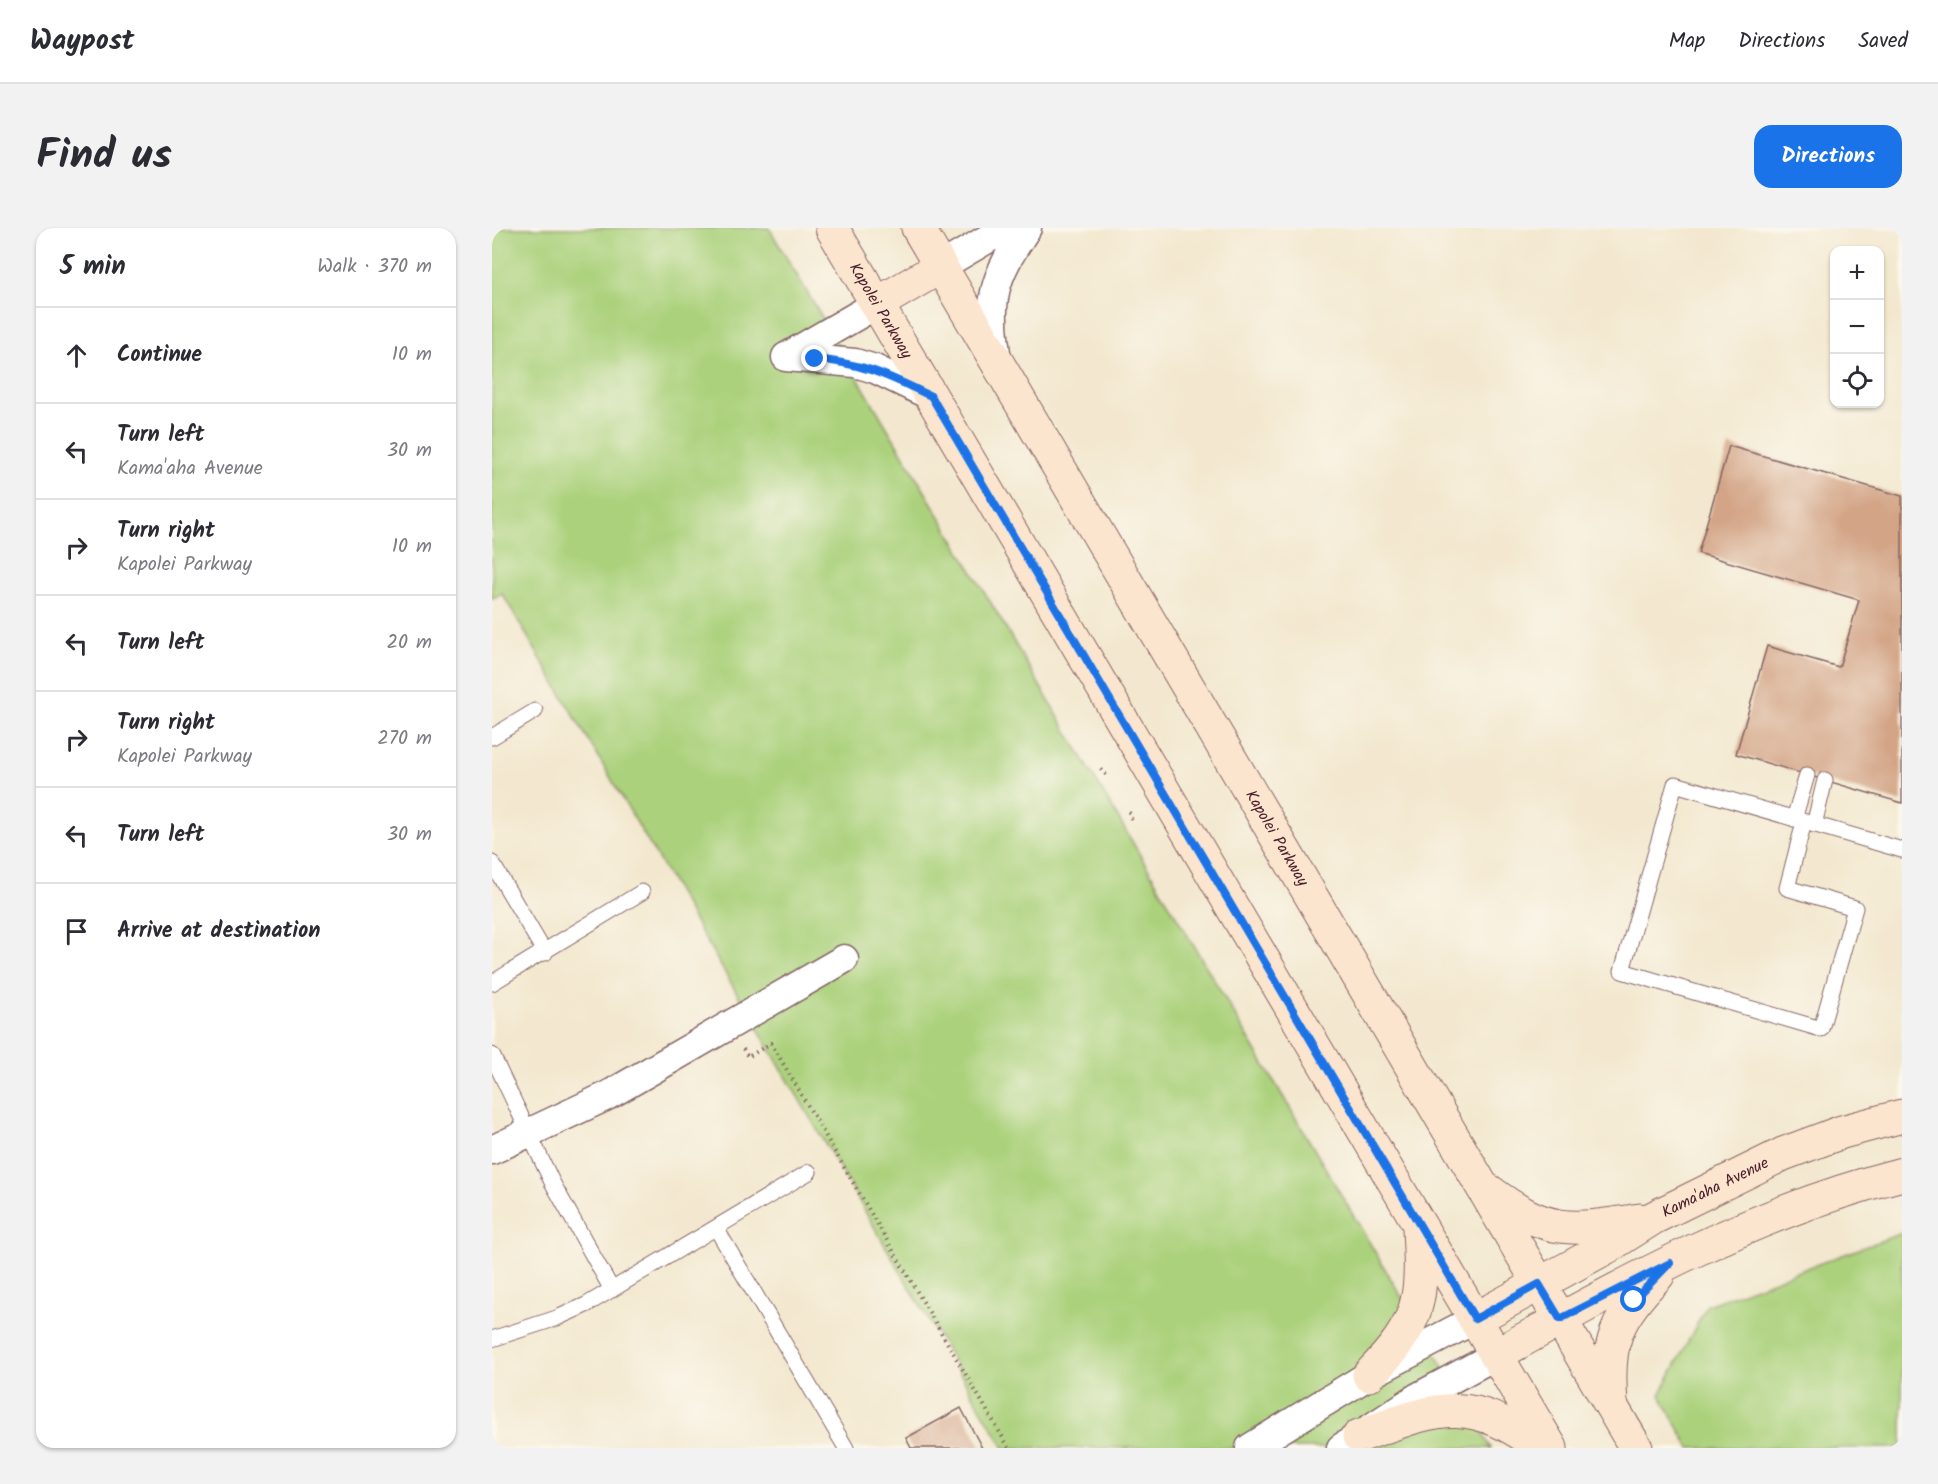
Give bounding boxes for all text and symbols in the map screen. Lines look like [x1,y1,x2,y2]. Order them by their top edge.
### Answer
text: Waypost [30,19,134,64]
text: Map [1669,25,1705,58]
text: Directions [1738,25,1825,58]
text: Saved [1858,25,1908,58]
text: Find us [36,123,172,190]
button: Directions [1754,125,1902,188]
text: 5 min [60,246,126,288]
map controls [1830,246,1884,408]
button: + [1830,246,1884,300]
text: Walk · 370 m [317,251,432,283]
street label: Kapolei Parkway [843,258,919,364]
button: − [1830,300,1884,354]
text: Continue [117,338,202,373]
icon: ahead [60,339,93,372]
text: 10 m [392,339,432,371]
route end [801,345,827,371]
button: locate [1830,354,1884,408]
text: Turn left [117,418,204,453]
icon: left [60,435,93,468]
text: 30 m [387,435,432,467]
text: Kama'aha Avenue [117,453,263,485]
text: Turn right [117,514,215,549]
icon: right [60,531,93,564]
text: 10 m [392,531,432,563]
text: Kapolei Parkway [117,549,252,581]
text: Turn left [117,626,204,661]
icon: left [60,627,93,660]
text: 20 m [386,627,432,659]
text: Turn right [117,706,215,741]
icon: right [60,723,93,756]
text: 270 m [377,723,432,755]
text: Kapolei Parkway [117,741,252,773]
street label: Kapolei Parkway [1239,785,1316,892]
text: Turn left [117,818,204,853]
icon: left [60,819,93,852]
text: 30 m [387,819,432,851]
text: Arrive at destination [117,914,320,949]
icon: arrive [60,915,93,948]
street label: Kama'aha Avenue [1657,1150,1773,1224]
route start [1620,1286,1646,1312]

